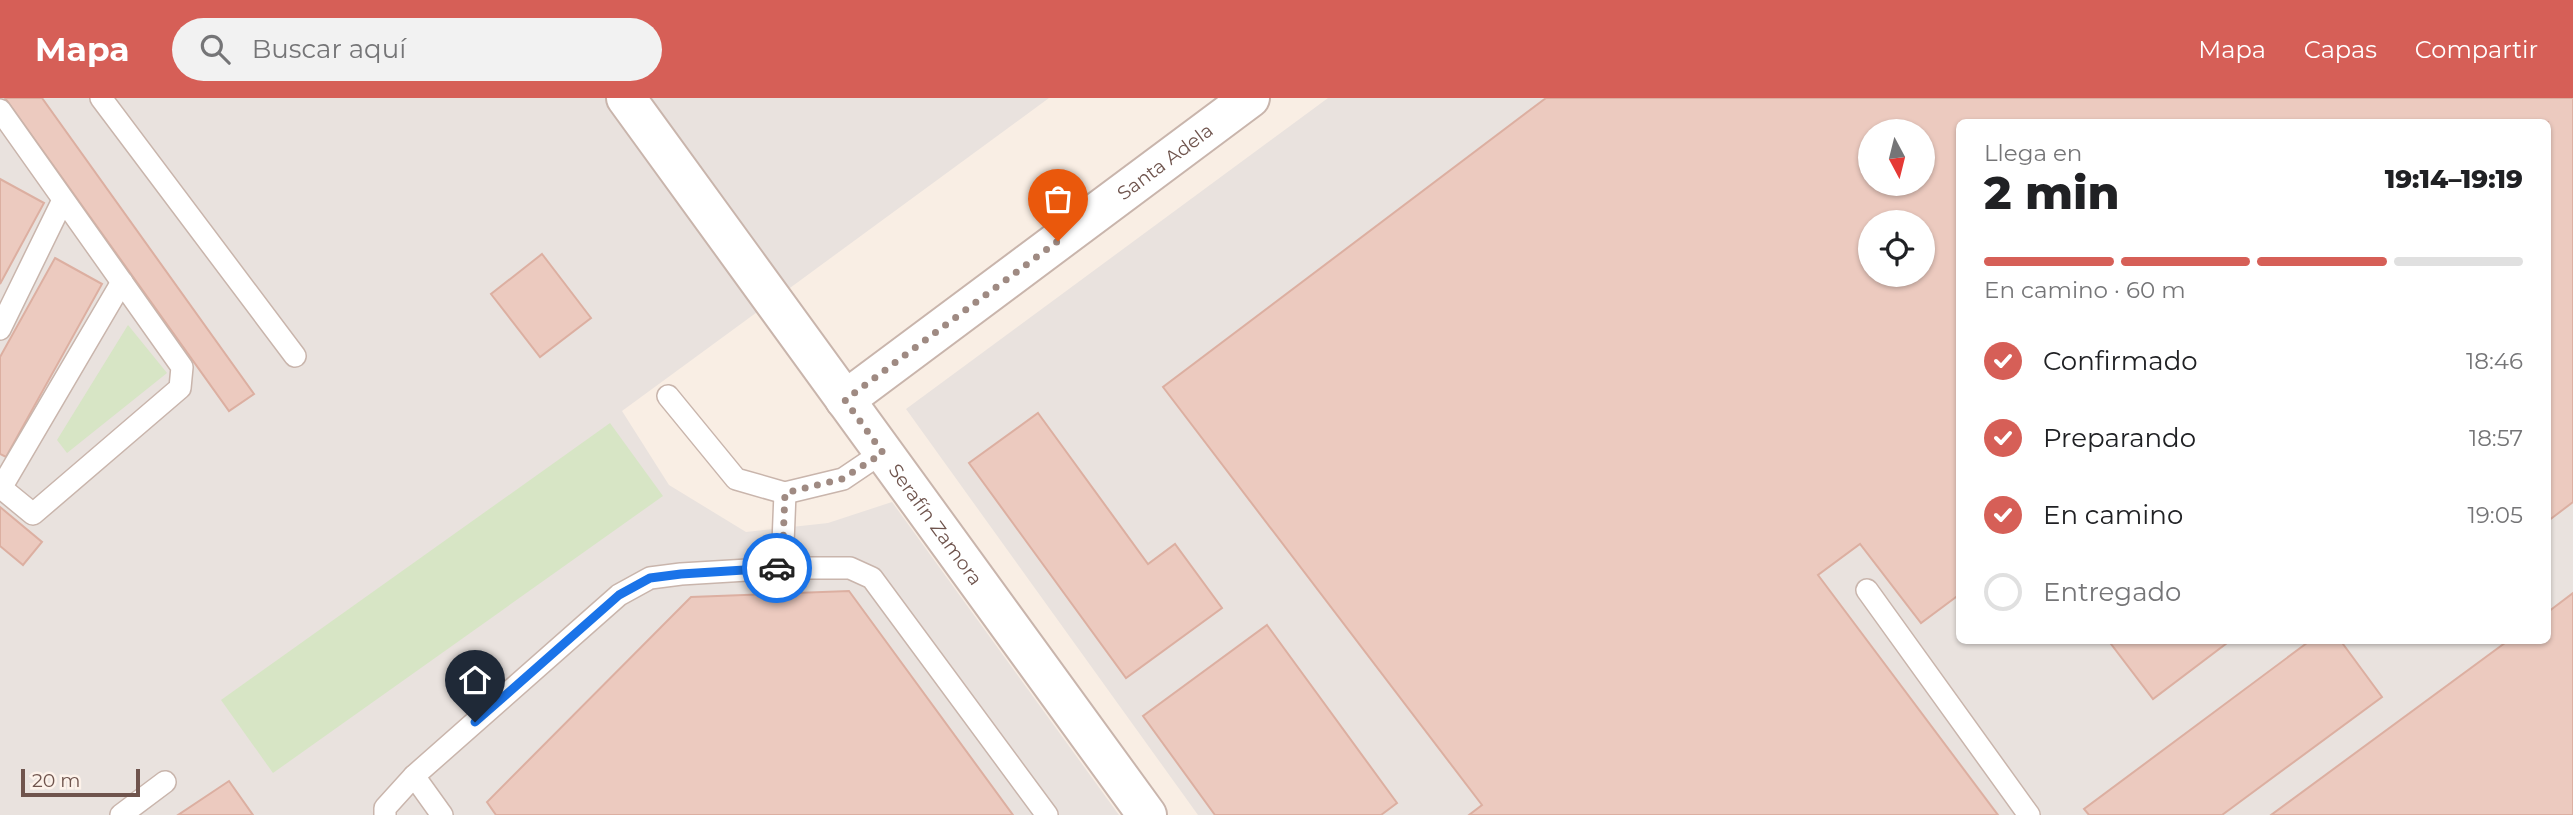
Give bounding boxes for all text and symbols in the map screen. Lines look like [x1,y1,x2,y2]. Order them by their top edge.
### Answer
search box [172,18,662,81]
text: Mapa [35,29,130,69]
icon: search [196,30,234,68]
text: Buscar aquí [252,33,406,65]
text: Mapa [2198,35,2266,64]
text: Capas [2304,35,2377,64]
text: Compartir [2415,35,2538,64]
street label: Santa Adela [1112,118,1217,205]
north arrow [1858,119,1936,196]
map controls [1858,119,1935,287]
text: Llega en [1984,139,2082,167]
text: 19:14–19:19 [2385,163,2523,195]
text: 2 min [1984,164,2119,221]
pin [1028,169,1088,241]
icon: bag [1039,180,1077,218]
button: locate [1858,210,1935,287]
text: En camino · 60 m [1984,276,2186,304]
icon: check [1984,342,2022,380]
text: Confirmado [2043,345,2198,377]
text: 18:46 [2466,347,2523,375]
icon: check [1984,419,2022,457]
text: Preparando [2043,422,2196,454]
text: 18:57 [2469,424,2523,452]
street label: Serafín Zamora [884,459,988,590]
icon: check [1984,496,2022,534]
text: En camino [2043,499,2183,531]
text: 19:05 [2468,501,2523,529]
courier [742,533,812,603]
icon: car [758,549,796,587]
text: Entregado [2043,576,2181,608]
pin [445,650,505,722]
icon: home [456,661,494,699]
scale bar [21,766,140,798]
text: 20 m [32,769,80,792]

